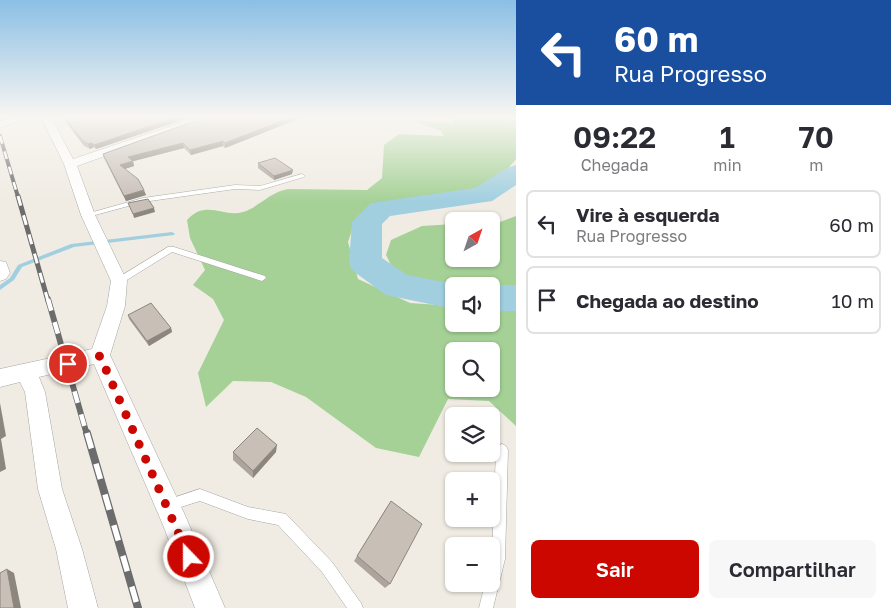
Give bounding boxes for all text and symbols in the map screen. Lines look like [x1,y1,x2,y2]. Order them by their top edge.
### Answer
text: 60 m [614,18,698,60]
icon: left [531,20,596,85]
text: Rua Progresso [614,60,767,87]
text: 09:22 [573,119,656,155]
text: 1 [720,119,735,155]
text: 70 [799,119,834,155]
text: Chegada [581,155,649,175]
text: min [713,155,742,175]
text: m [809,155,823,175]
text: Vire à esquerda [576,203,719,226]
icon: left [533,210,561,238]
north arrow [445,212,500,268]
map controls [445,212,500,592]
text: 60 m [829,213,874,236]
text: Rua Progresso [576,226,687,246]
button: sound [445,277,500,332]
icon: arrive [533,286,561,314]
text: Chegada ao destino [576,289,759,312]
text: 10 m [831,289,874,312]
button: search [445,342,500,397]
pin [47,343,89,385]
icon: arrive [54,350,82,378]
button: layers [445,407,500,462]
button: + [445,472,500,527]
position arrow [162,530,214,582]
button: − [445,537,500,592]
button: Sair [531,540,699,598]
button: Compartilhar [709,540,876,598]

